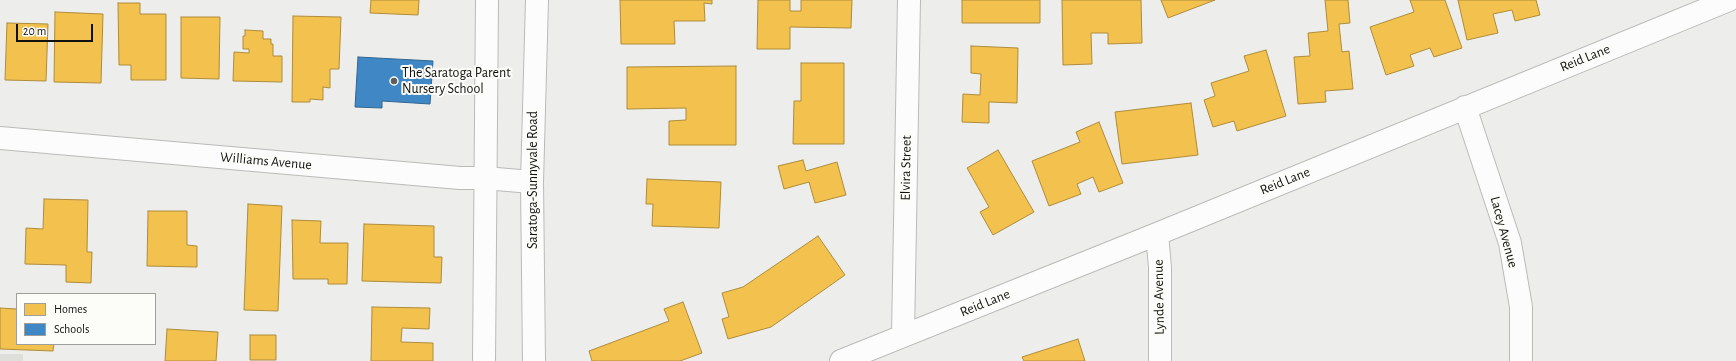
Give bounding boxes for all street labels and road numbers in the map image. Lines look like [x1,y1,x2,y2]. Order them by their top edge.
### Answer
street label: Reid Lane [1558,40,1612,76]
street label: Saratoga-Sunnyvale Road [525,111,541,249]
street label: Elvira Street [897,135,915,201]
street label: Williams Avenue [219,149,313,173]
street label: Reid Lane [1258,163,1312,199]
street label: Lacey Avenue [1486,194,1522,270]
street label: Lynde Avenue [1150,259,1168,335]
street label: Reid Lane [958,285,1012,321]

